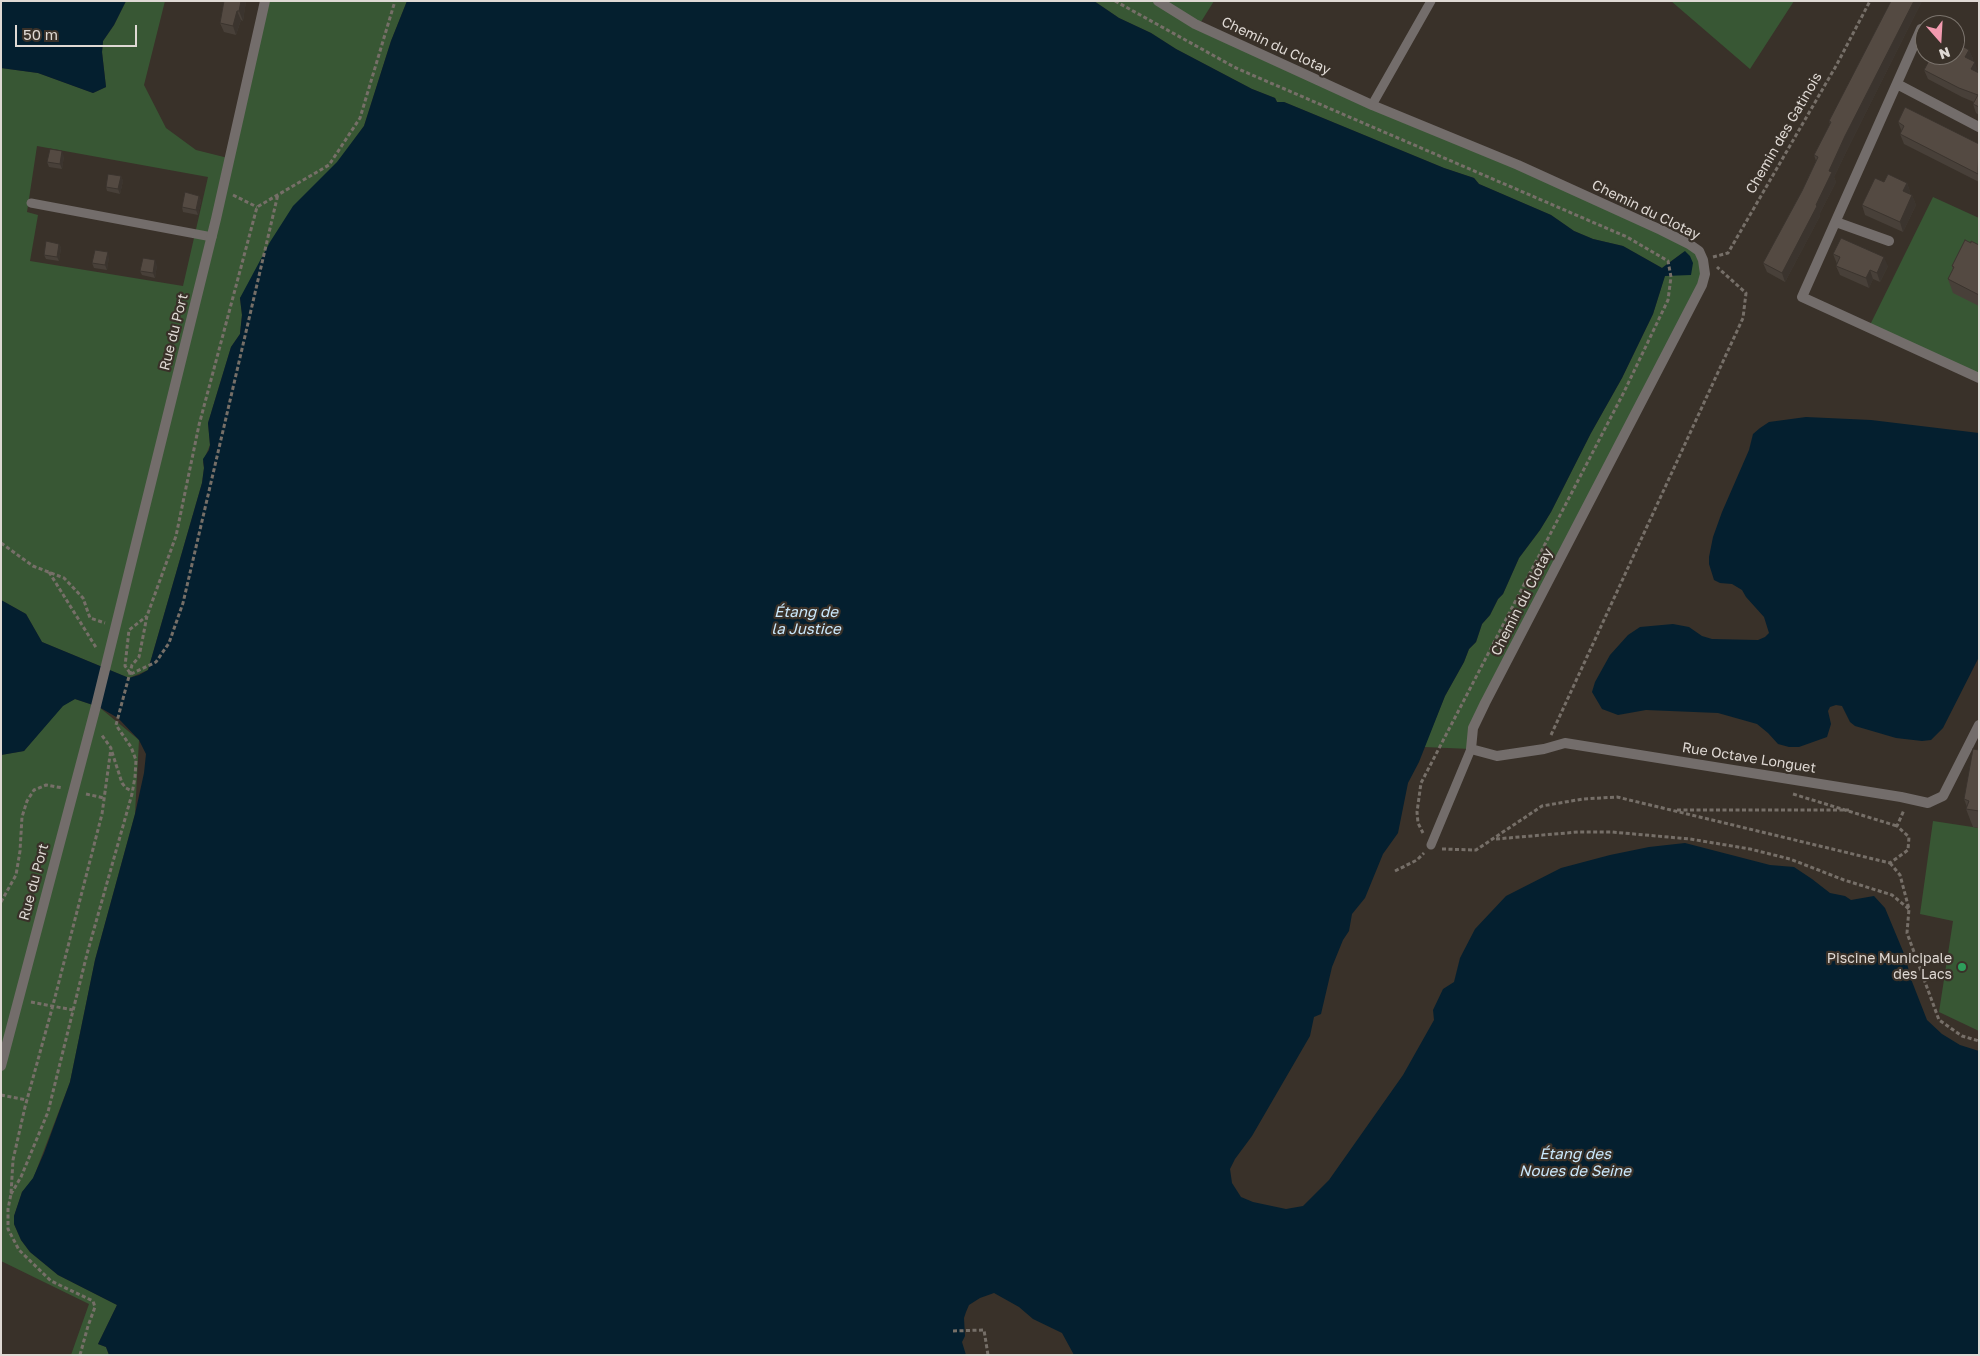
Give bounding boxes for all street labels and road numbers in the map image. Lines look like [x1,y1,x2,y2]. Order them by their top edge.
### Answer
street label: Chemin du Clotay [1219,13,1333,79]
street label: Chemin des Gatinois [1742,69,1826,197]
street label: Chemin du Clotay [1589,176,1703,244]
street label: Rue du Port [156,292,192,372]
street label: Chemin du Clotay [1488,545,1556,659]
street label: Rue Octave Longuet [1681,739,1817,777]
street label: Rue du Port [16,842,52,922]

